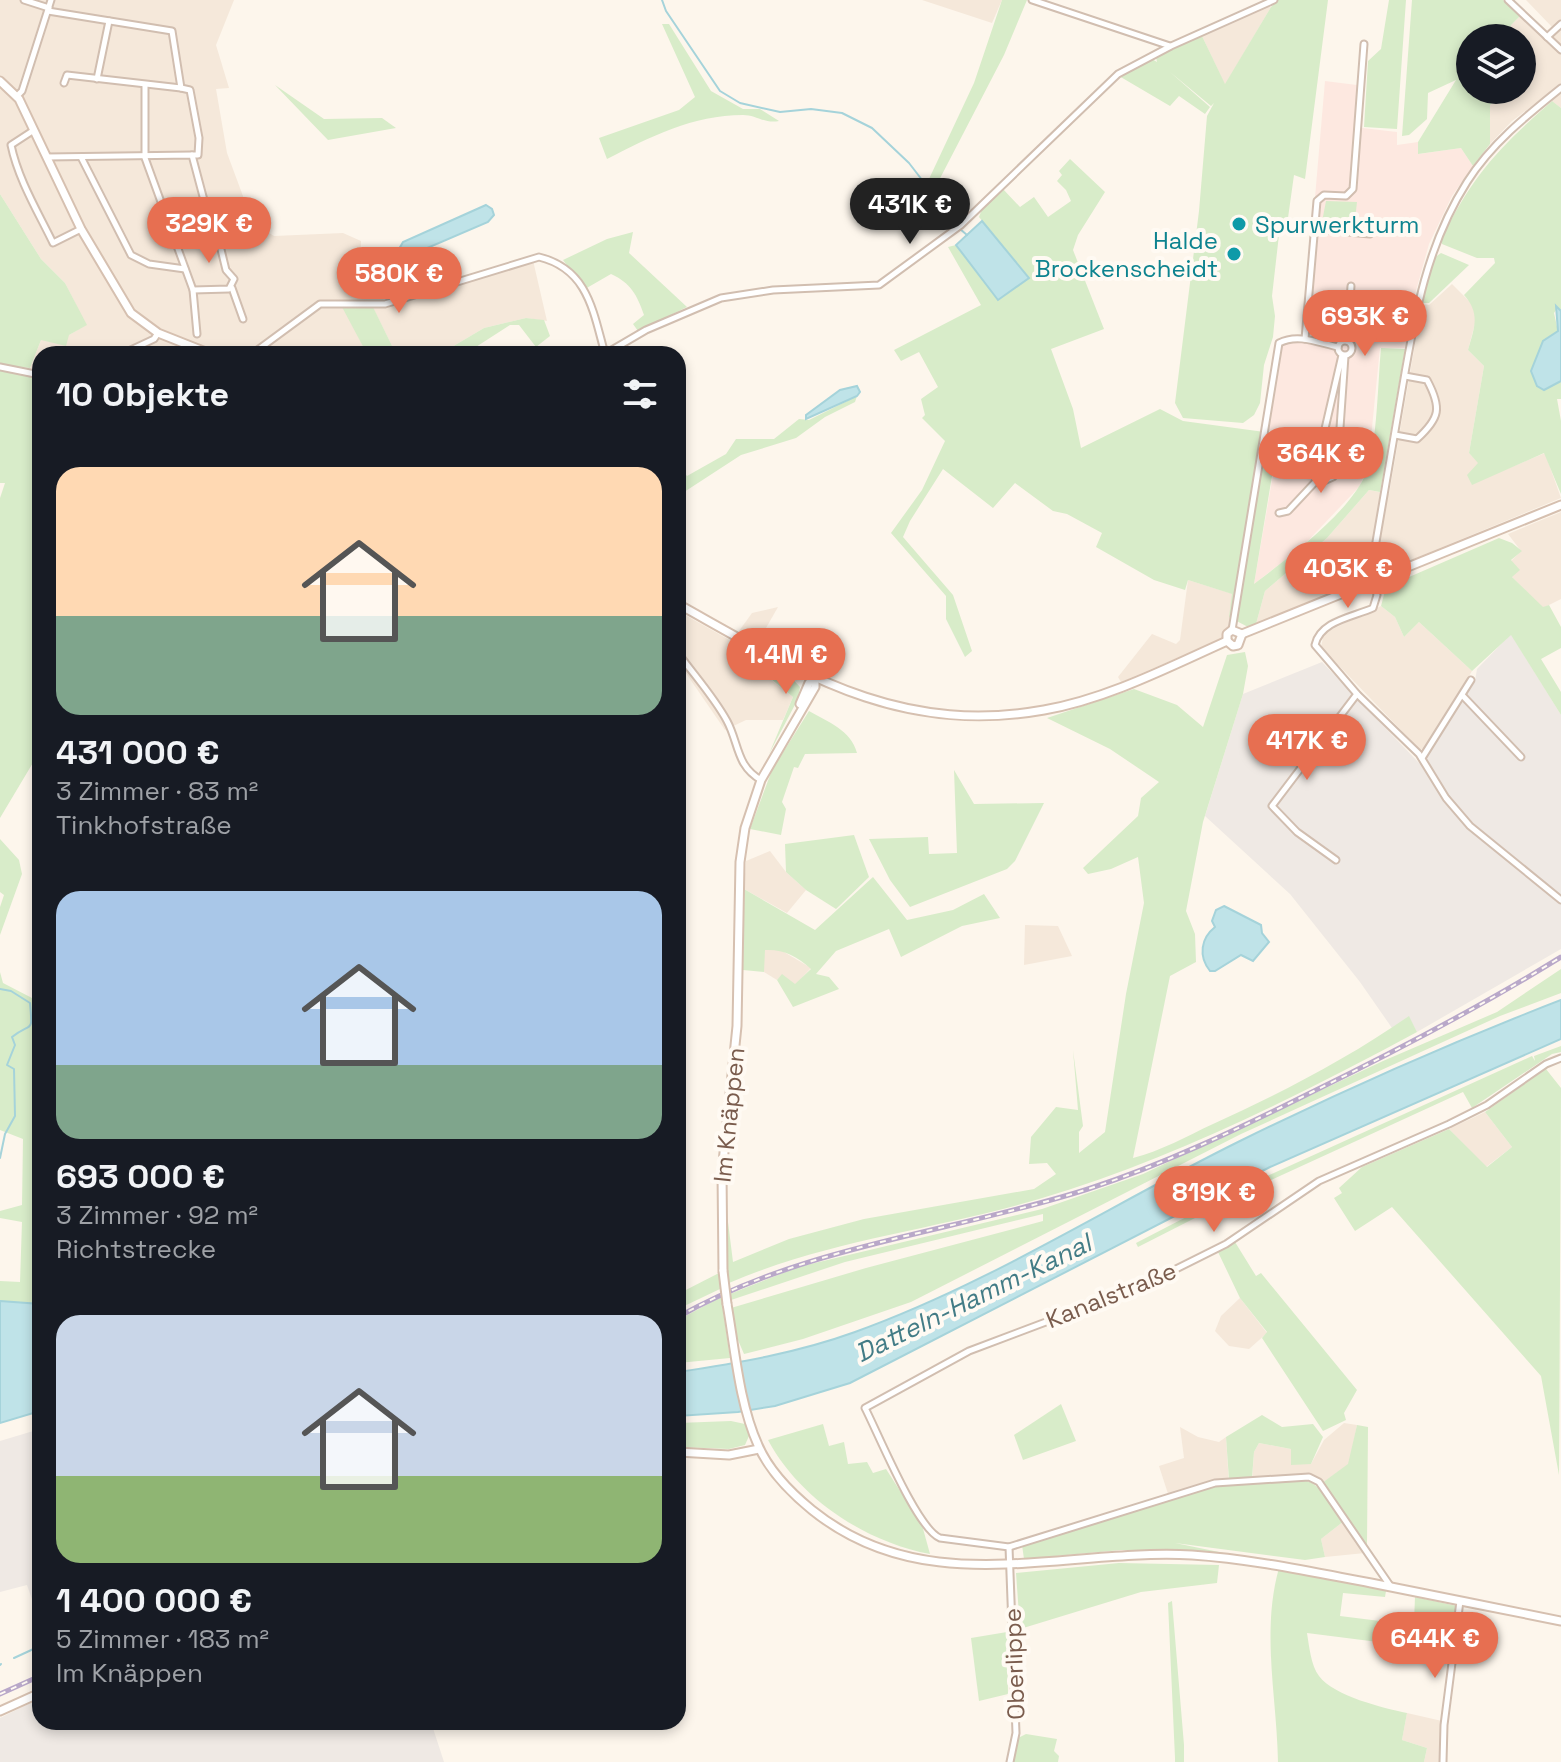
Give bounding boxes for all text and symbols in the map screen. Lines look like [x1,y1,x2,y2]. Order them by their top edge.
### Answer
map controls [1456,24,1536,104]
button: layers [1456,24,1536,104]
pin: 431K € [845,178,975,246]
text: 431K € [868,187,952,221]
pin: 329K € [144,197,274,265]
text: 329K € [165,206,253,240]
place label: Spurwerkturm [1255,209,1419,240]
marker: Spurwerkturm [1230,215,1248,233]
place label: Halde Brockenscheidt [1035,225,1218,284]
marker: Halde Brockenscheidt [1225,245,1243,263]
pin: 580K € [334,247,464,315]
text: 580K € [355,256,443,290]
pin: 693K € [1300,290,1430,358]
text: 693K € [1321,299,1409,333]
icon: filters [618,372,662,416]
text: 10 Objekte [56,373,229,416]
pin: 364K € [1256,427,1386,495]
text: 364K € [1277,436,1365,470]
icon: home [287,519,431,663]
pin: 403K € [1283,542,1413,610]
text: 403K € [1303,551,1393,585]
pin: 1.4M € [721,628,851,696]
text: 1.4M € [744,637,828,671]
pin: 417K € [1242,714,1372,782]
text: 417K € [1266,723,1348,757]
text: 431 000 € [56,731,219,774]
text: 3 Zimmer · 83 m² [56,774,258,808]
text: Tinkhofstraße [56,808,232,842]
icon: home [287,943,431,1087]
street label: Im Knäppen [706,1046,752,1184]
text: 693 000 € [56,1155,225,1198]
pin: 819K € [1149,1166,1279,1234]
text: 819K € [1172,1175,1256,1209]
text: 3 Zimmer · 92 m² [56,1198,258,1232]
water label: Datteln-Hamm-Kanal [849,1225,1099,1370]
text: Richtstrecke [56,1232,216,1266]
street label: Kanalstraße [1041,1255,1181,1335]
icon: home [287,1367,431,1511]
text: 1 400 000 € [56,1579,252,1622]
street label: Oberlippe [997,1608,1031,1720]
pin: 644K € [1370,1612,1500,1680]
text: 644K € [1390,1621,1480,1655]
text: 5 Zimmer · 183 m² [56,1622,269,1656]
text: Im Knäppen [56,1656,203,1690]

